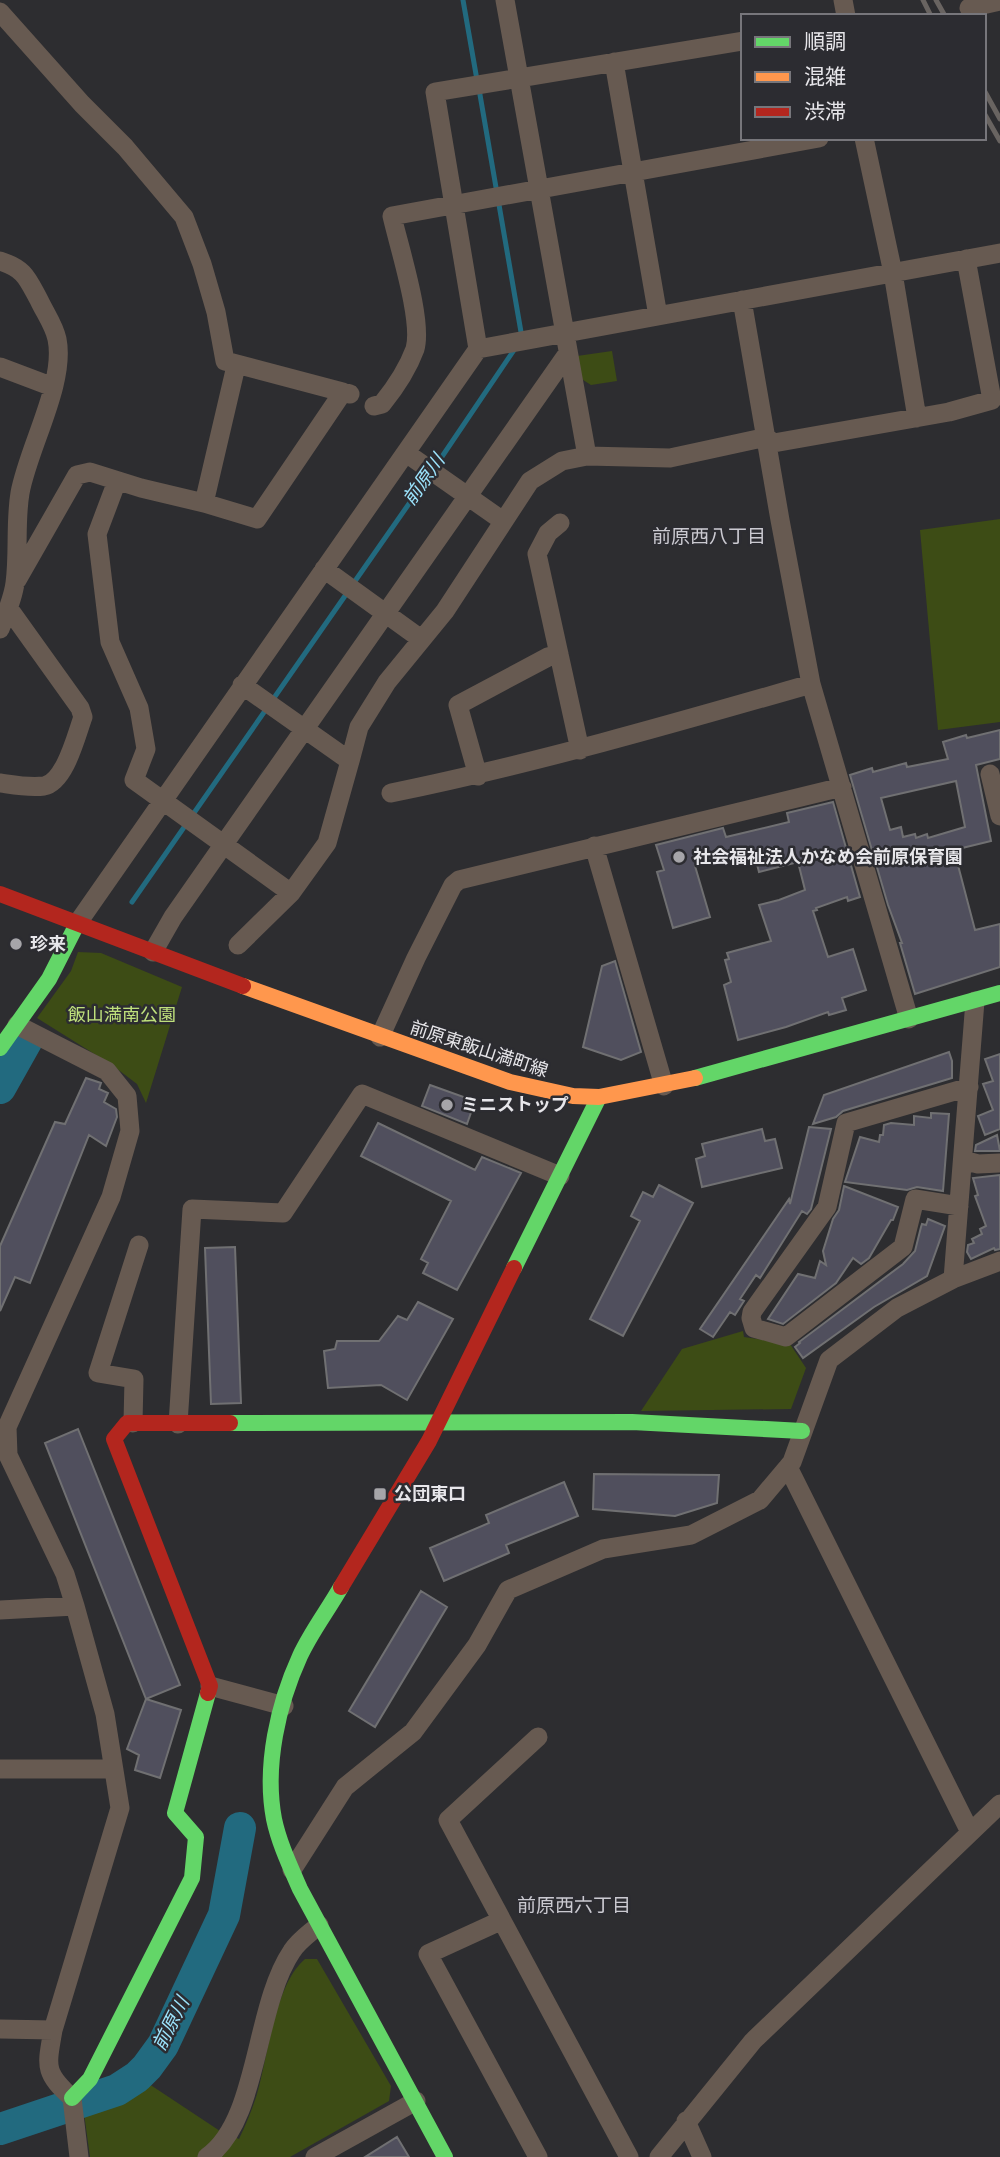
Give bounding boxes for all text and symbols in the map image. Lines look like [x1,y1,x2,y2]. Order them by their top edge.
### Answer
legend [741,14,986,140]
text: 順調 [804,29,846,55]
text: 混雑 [804,64,846,90]
text: 渋滞 [804,99,846,125]
water label: 前原川 [398,448,451,510]
district label: 前原西八丁目 [652,525,766,549]
place label: 社会福祉法人かなめ会前原保育園 [693,846,963,868]
marker: 社会福祉法人かなめ会前原保育園 [671,849,687,865]
place label: 珍来 [30,933,66,955]
marker: 珍来 [8,936,24,952]
park label: 飯山満南公園 [68,1004,176,1026]
street label: 前原東飯山満町線 [407,1016,551,1082]
place label: ミニストップ [461,1094,569,1116]
marker: ミニストップ [439,1097,455,1113]
place label: 公団東口 [394,1483,466,1505]
marker: 公団東口 [372,1486,388,1502]
district label: 前原西六丁目 [517,1894,631,1918]
water label: 前原川 [147,1991,196,2055]

